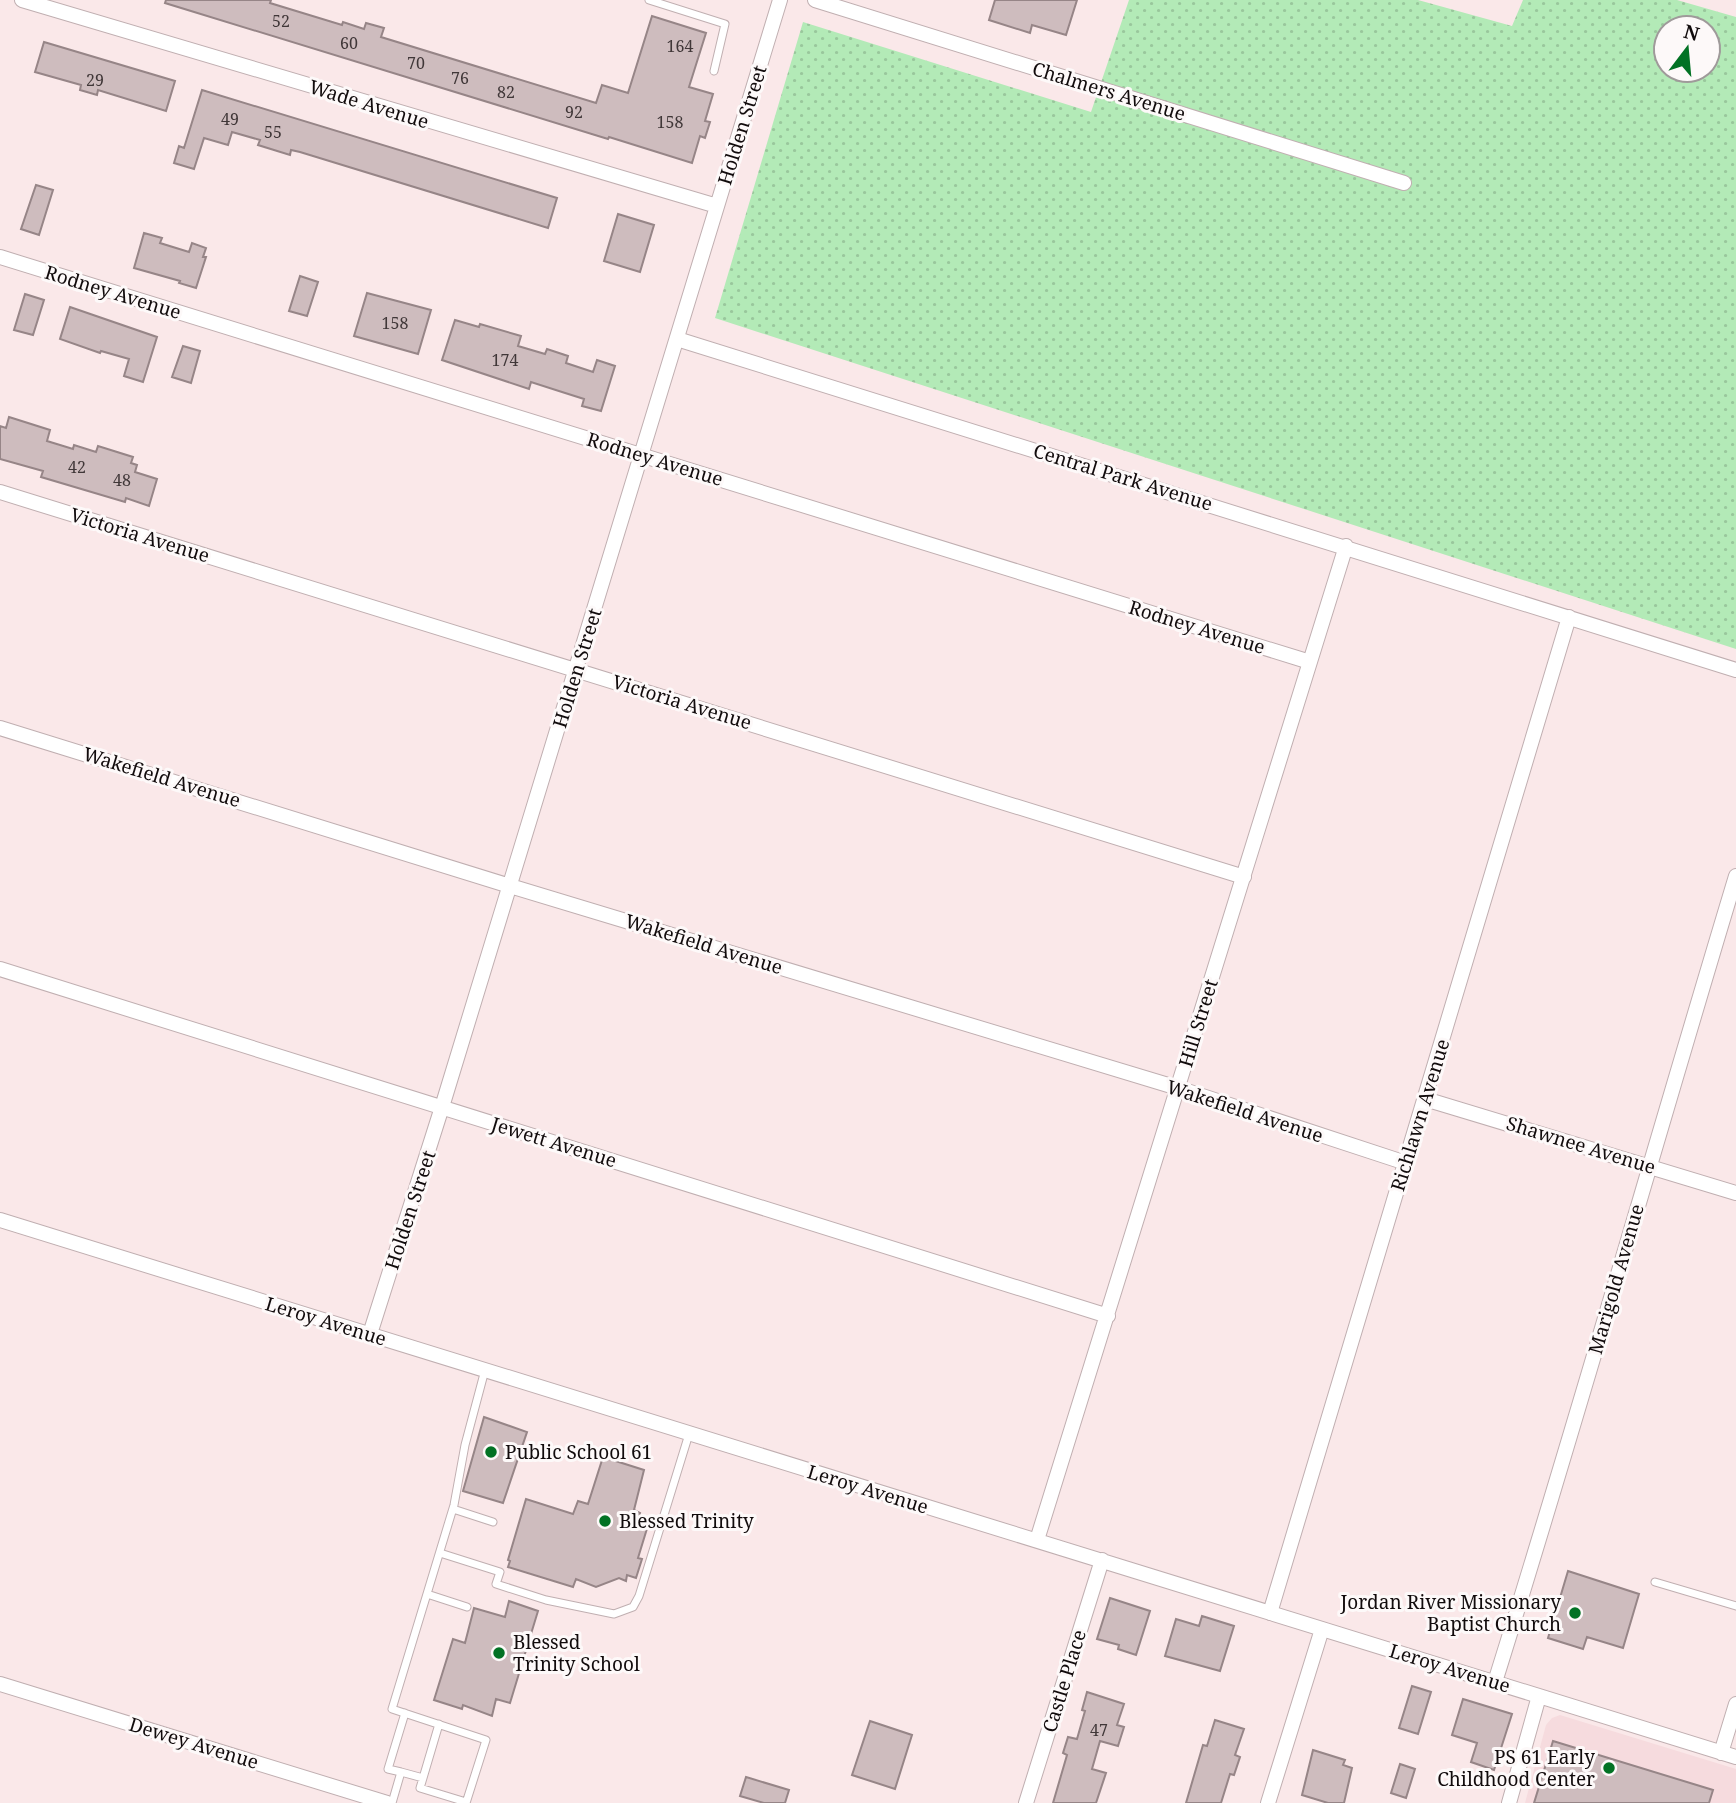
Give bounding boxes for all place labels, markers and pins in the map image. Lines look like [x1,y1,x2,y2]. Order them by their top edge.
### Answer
place label: Public School 61 [505,1439,652,1465]
marker: Public School 61 [483,1444,499,1460]
place label: Blessed Trinity [619,1508,754,1534]
marker: Blessed Trinity [597,1513,613,1529]
place label: Jordan River Missionary Baptist Church [1339,1589,1561,1637]
marker: Jordan River Missionary Baptist Church [1567,1605,1583,1621]
place label: Blessed Trinity School [513,1629,640,1677]
marker: Blessed Trinity School [491,1645,507,1661]
place label: PS 61 Early Childhood Center [1437,1744,1595,1792]
marker: PS 61 Early Childhood Center [1601,1760,1617,1776]

